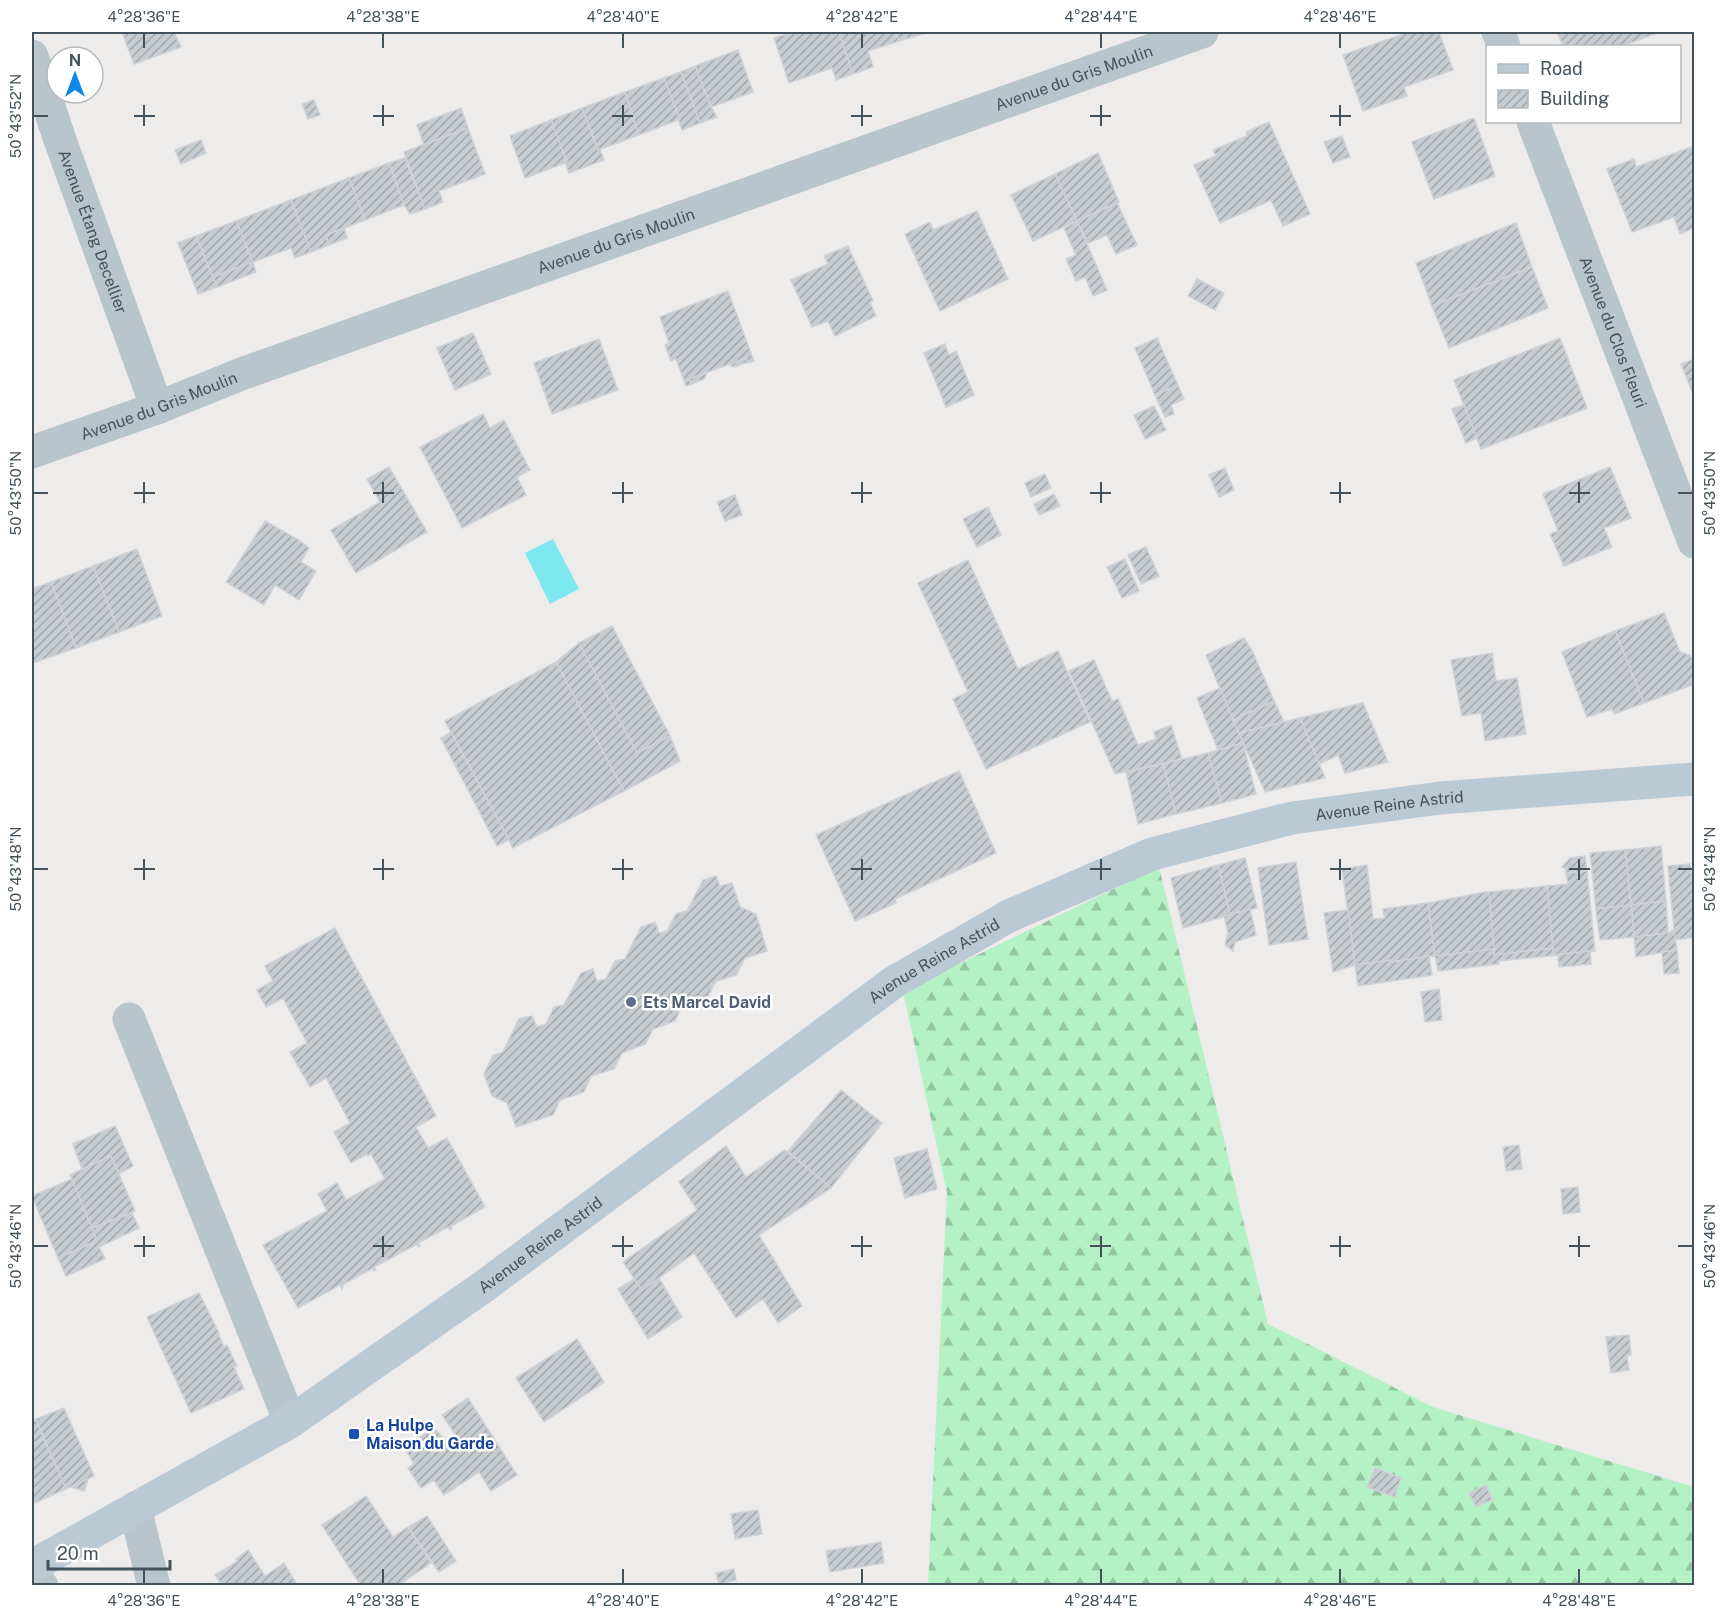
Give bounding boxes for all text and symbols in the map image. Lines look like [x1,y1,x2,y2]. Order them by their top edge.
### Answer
text: 4°28'36"E [107,8,181,25]
text: 4°28'38"E [346,8,420,25]
text: 4°28'40"E [586,8,660,25]
text: 4°28'42"E [826,8,898,25]
text: 4°28'44"E [1064,8,1138,25]
text: 4°28'46"E [1303,8,1377,25]
street label: Avenue du Gris Moulin [992,41,1155,114]
north arrow [45,45,105,105]
legend [1486,45,1681,123]
text: N [69,51,81,70]
text: Road [1540,58,1583,79]
text: 50°43'52"N [7,74,24,158]
text: Building [1540,88,1609,109]
street label: Avenue Étang Decellier [55,147,132,316]
street label: Avenue du Gris Moulin [535,204,697,277]
street label: Avenue du Clos Fleuri [1576,254,1651,410]
street label: Avenue du Gris Moulin [78,367,240,444]
text: 50°43'50"N [7,451,24,535]
text: 50°43'50"N [1701,451,1718,535]
street label: Avenue Reine Astrid [1314,787,1464,824]
text: 50°43'48"N [7,826,24,912]
text: 50°43'48"N [1701,826,1718,912]
street label: Avenue Reine Astrid [865,914,1003,1007]
place label: Ets Marcel David [643,993,771,1012]
marker: Ets Marcel David [624,995,638,1009]
street label: Avenue Reine Astrid [474,1192,606,1297]
text: 50°43'46"N [7,1204,24,1288]
text: 50°43'46"N [1701,1204,1718,1288]
place label: La Hulpe Maison du Garde [366,1416,494,1453]
marker: La Hulpe Maison du Garde [347,1427,361,1441]
scale bar [48,1533,170,1571]
text: 20 m [57,1543,99,1564]
text: 4°28'36"E [107,1592,181,1609]
text: 4°28'38"E [346,1592,420,1609]
text: 4°28'40"E [586,1592,660,1609]
text: 4°28'42"E [826,1592,898,1609]
text: 4°28'44"E [1064,1592,1138,1609]
text: 4°28'46"E [1303,1592,1377,1609]
text: 4°28'48"E [1542,1592,1616,1609]

